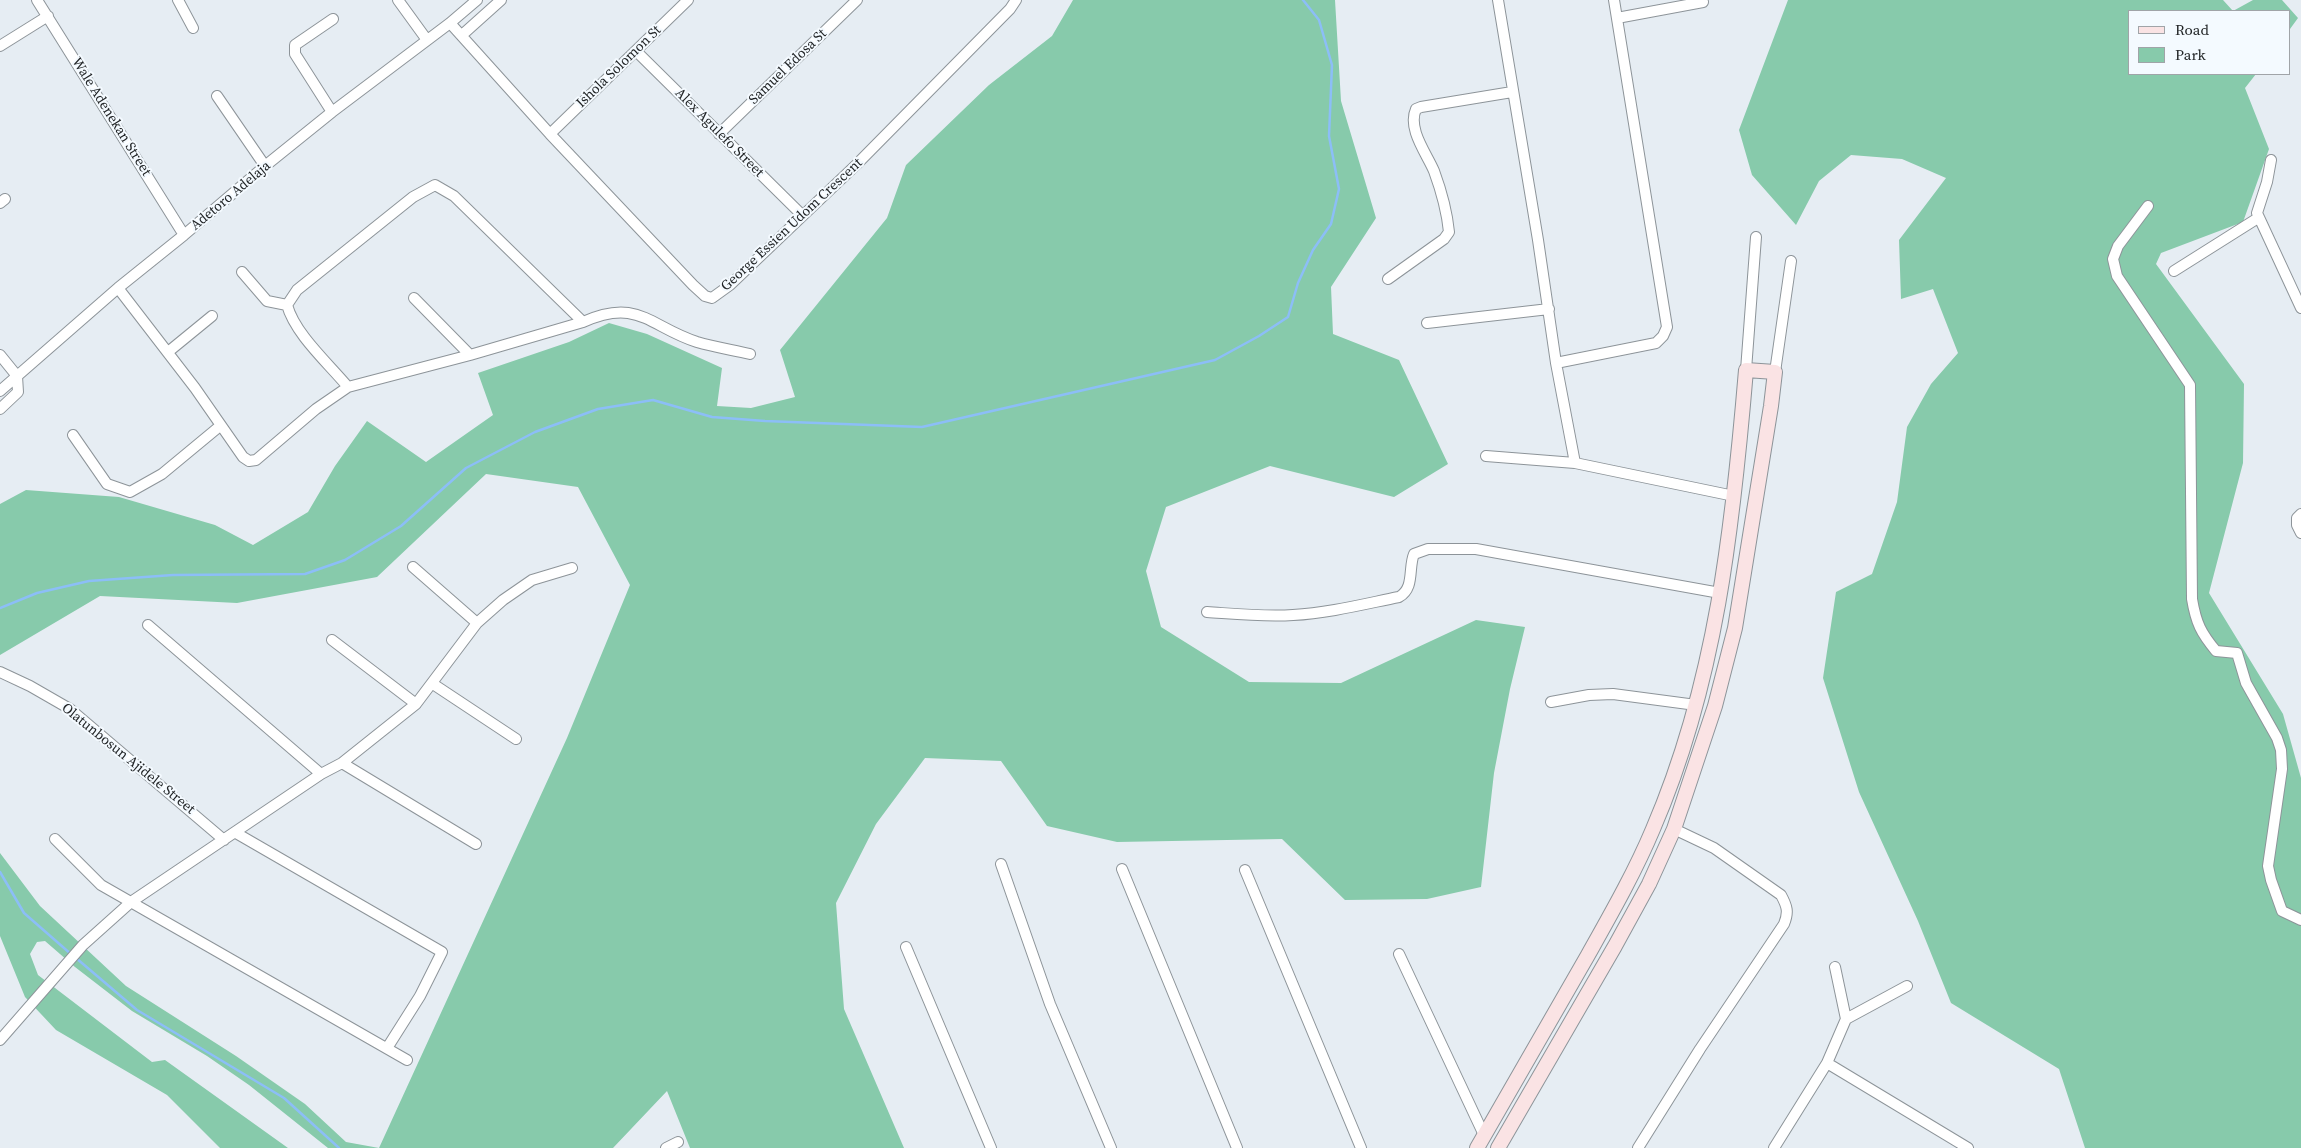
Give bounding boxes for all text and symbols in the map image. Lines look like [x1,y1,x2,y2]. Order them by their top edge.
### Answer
legend [2128,10,2291,75]
text: Road [2175,19,2209,40]
street label: Ishola Solomon St [573,22,665,112]
street label: Samuel Edosa St [746,26,830,108]
text: Park [2175,44,2206,65]
street label: Wale Adenekan Street [68,55,154,179]
street label: Alex Agulefo Street [671,85,767,181]
street label: George Essien Udom Crescent [718,155,866,295]
street label: Adetoro Adelaja [188,158,274,234]
street label: Olatunbosun Ajidele Street [58,700,198,818]

